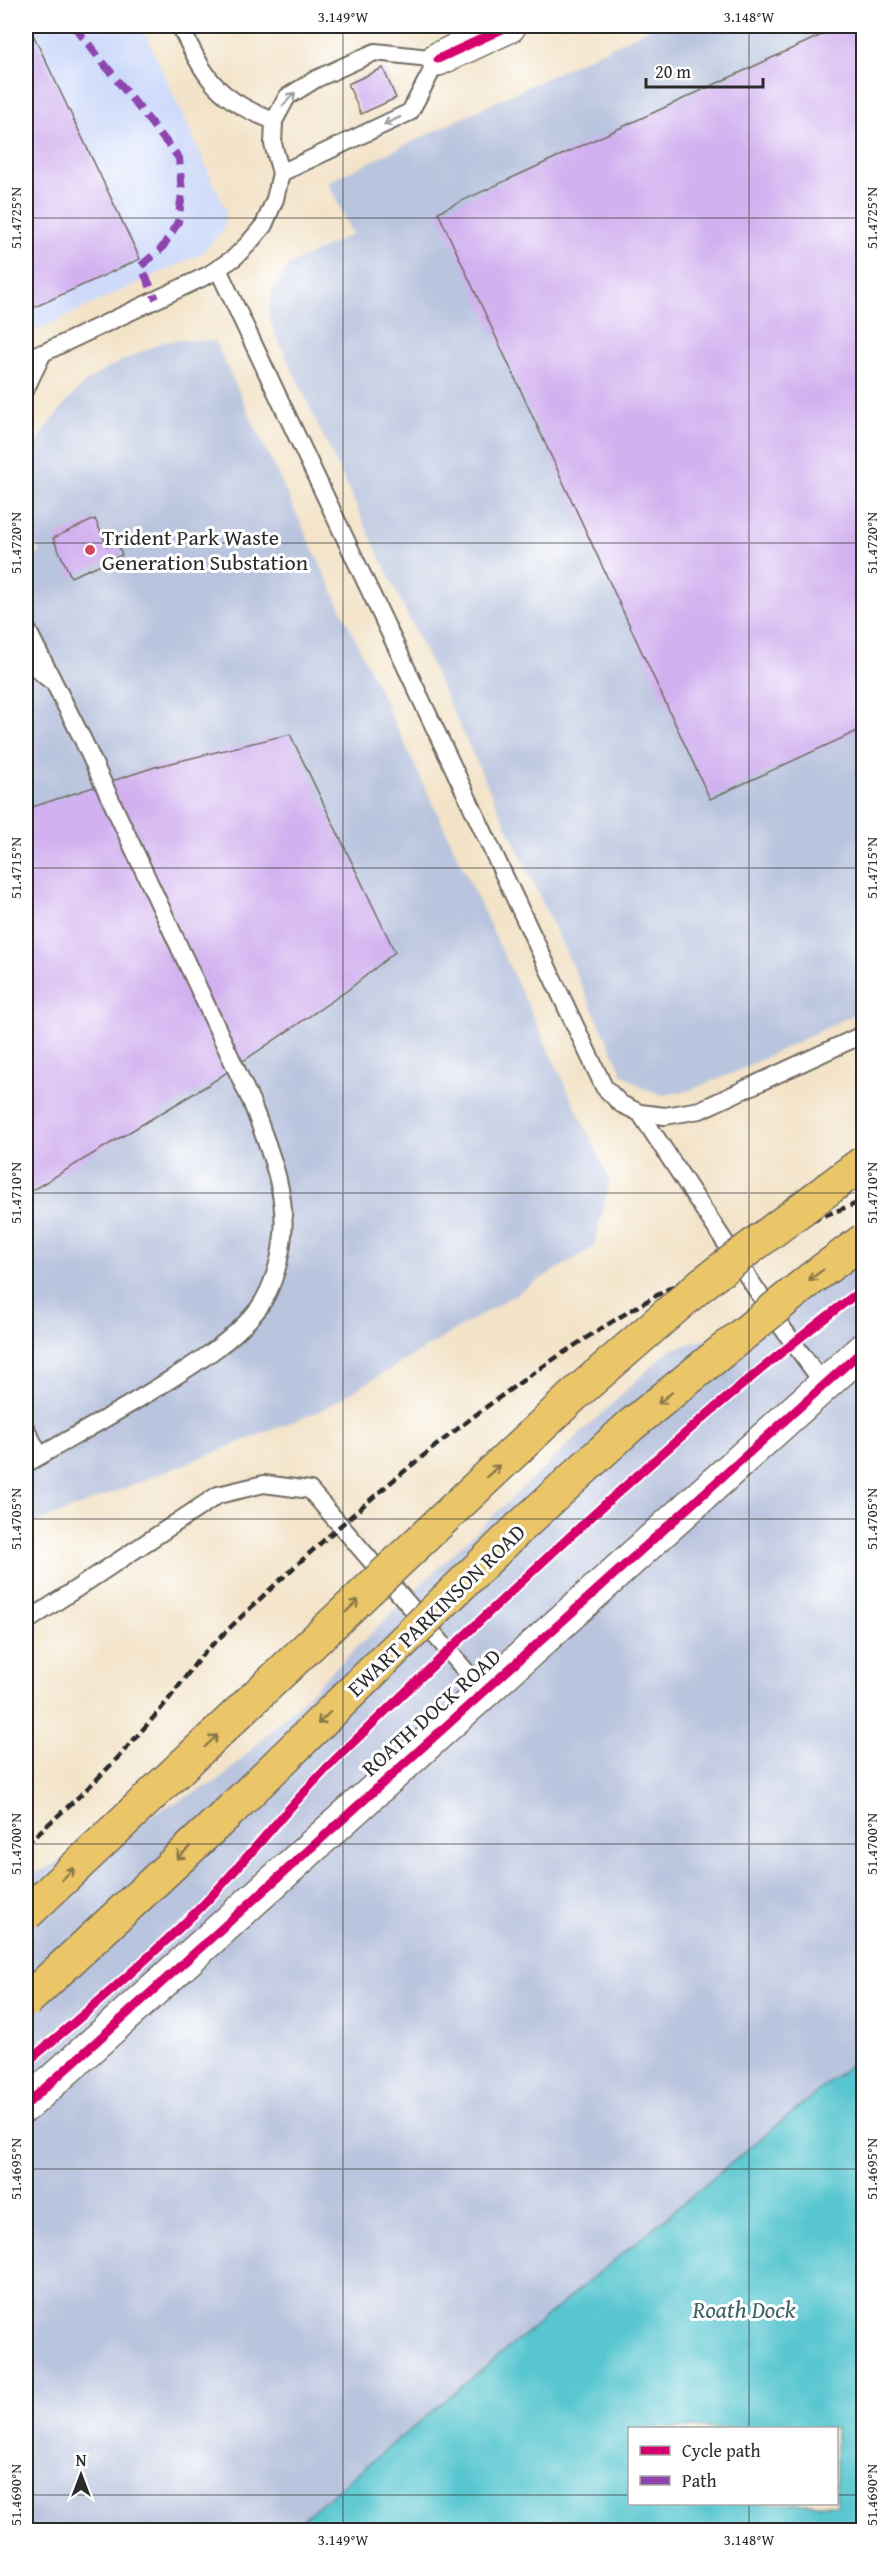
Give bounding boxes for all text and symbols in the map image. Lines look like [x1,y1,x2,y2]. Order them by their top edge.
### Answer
text: 3.149°W [318,6,369,27]
text: 3.148°W [724,6,775,27]
scale bar [646,51,763,89]
text: 20 m [655,58,691,85]
one-way arrow [282,92,296,107]
one-way arrow [383,115,401,127]
text: 51.4725°N [5,187,26,249]
text: 51.4725°N [861,187,882,249]
text: 51.4720°N [5,512,26,574]
text: 51.4720°N [861,512,882,574]
place label: Trident Park Waste Generation Substation [102,521,309,578]
marker: Trident Park Waste Generation Substation [83,543,97,557]
text: 51.4715°N [5,837,26,899]
text: 51.4715°N [861,837,882,899]
text: 51.4710°N [5,1162,26,1224]
text: 51.4710°N [861,1162,882,1224]
one-way arrow [809,1269,825,1281]
one-way arrow [657,1391,673,1404]
one-way arrow [485,1464,500,1479]
text: 51.4705°N [5,1488,26,1550]
text: 51.4705°N [861,1488,882,1550]
street label: EWART PARKINSON ROAD [340,1516,532,1704]
one-way arrow [344,1599,359,1613]
street label: ROATH DOCK ROAD [354,1641,508,1783]
one-way arrow [317,1711,332,1726]
one-way arrow [203,1734,218,1748]
text: 51.4700°N [5,1813,26,1875]
text: 51.4700°N [861,1813,882,1875]
one-way arrow [176,1846,191,1860]
one-way arrow [61,1867,76,1881]
text: 51.4695°N [5,2138,26,2200]
text: 51.4695°N [861,2138,882,2200]
water label: Roath Dock [692,2292,795,2327]
legend [628,2427,838,2505]
text: Cycle path [682,2437,761,2464]
north arrow [51,2445,111,2505]
text: N [76,2448,87,2472]
text: 51.4690°N [5,2464,26,2526]
text: 51.4690°N [861,2464,882,2526]
text: Path [682,2467,717,2494]
text: 3.149°W [318,2529,369,2550]
text: 3.148°W [724,2529,775,2550]

